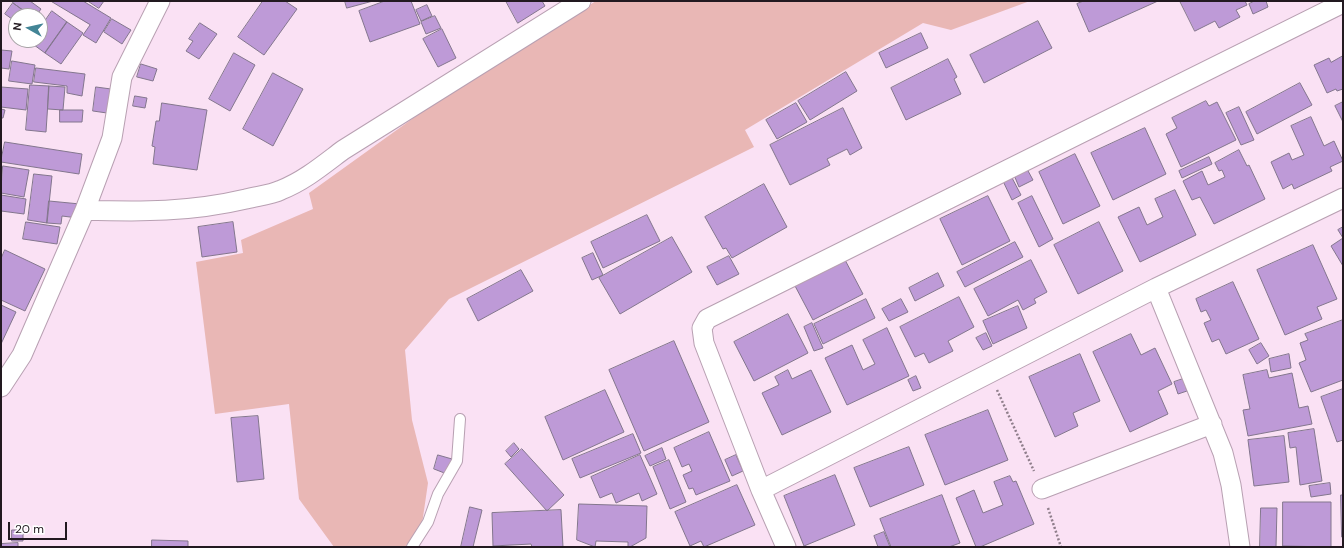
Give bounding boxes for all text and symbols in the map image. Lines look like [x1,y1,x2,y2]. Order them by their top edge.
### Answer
north arrow [8,8,48,48]
text: N [10,22,25,31]
scale bar [10,514,69,540]
text: 20 m [15,521,44,537]

